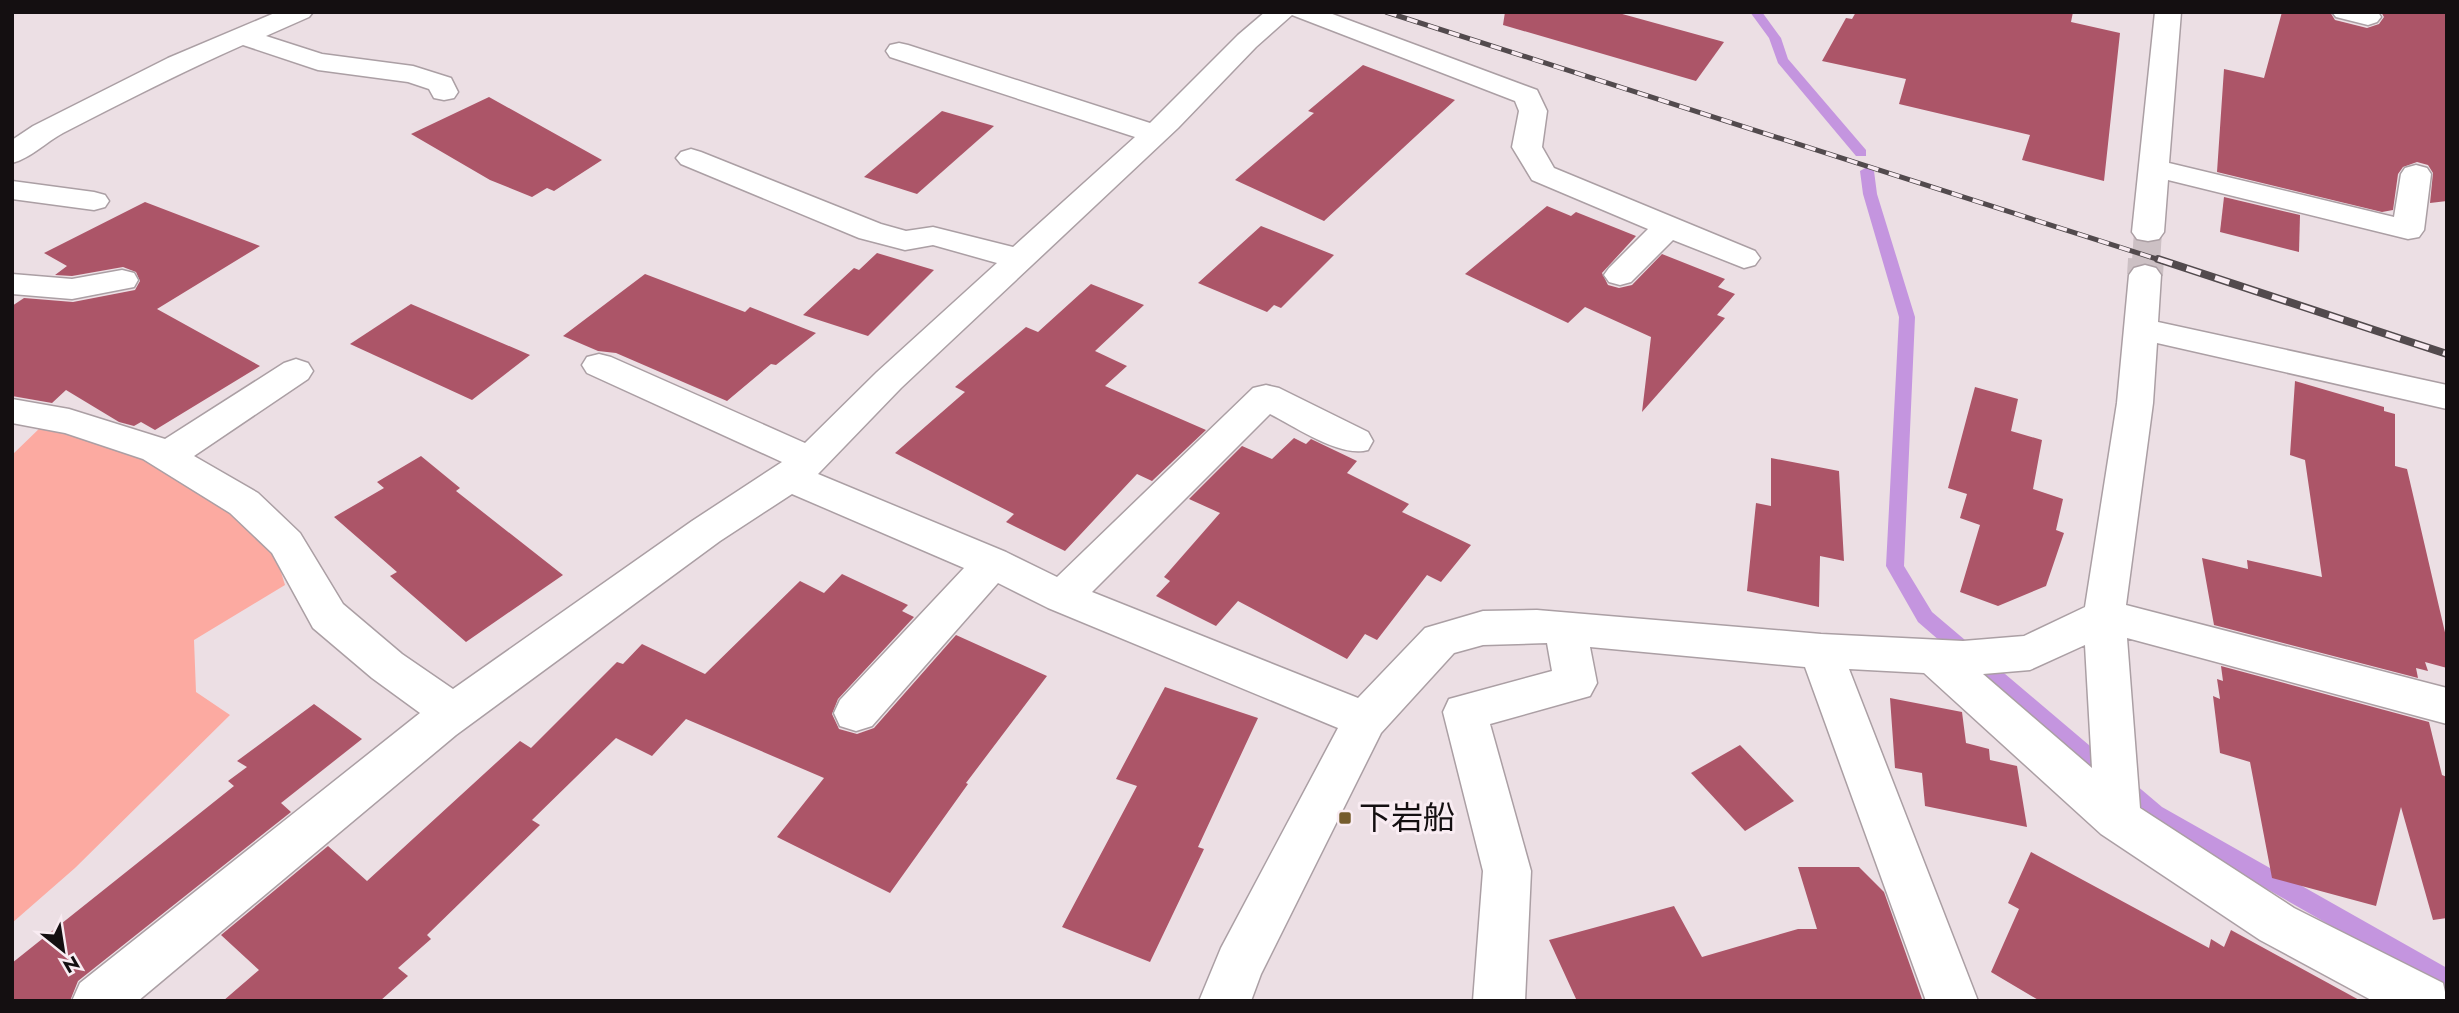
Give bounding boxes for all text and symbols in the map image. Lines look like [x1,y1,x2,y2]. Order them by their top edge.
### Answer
place label: 下岩船 [1359,795,1455,841]
marker: 下岩船 [1337,810,1353,826]
north arrow [28,915,98,985]
text: N [58,949,85,980]

